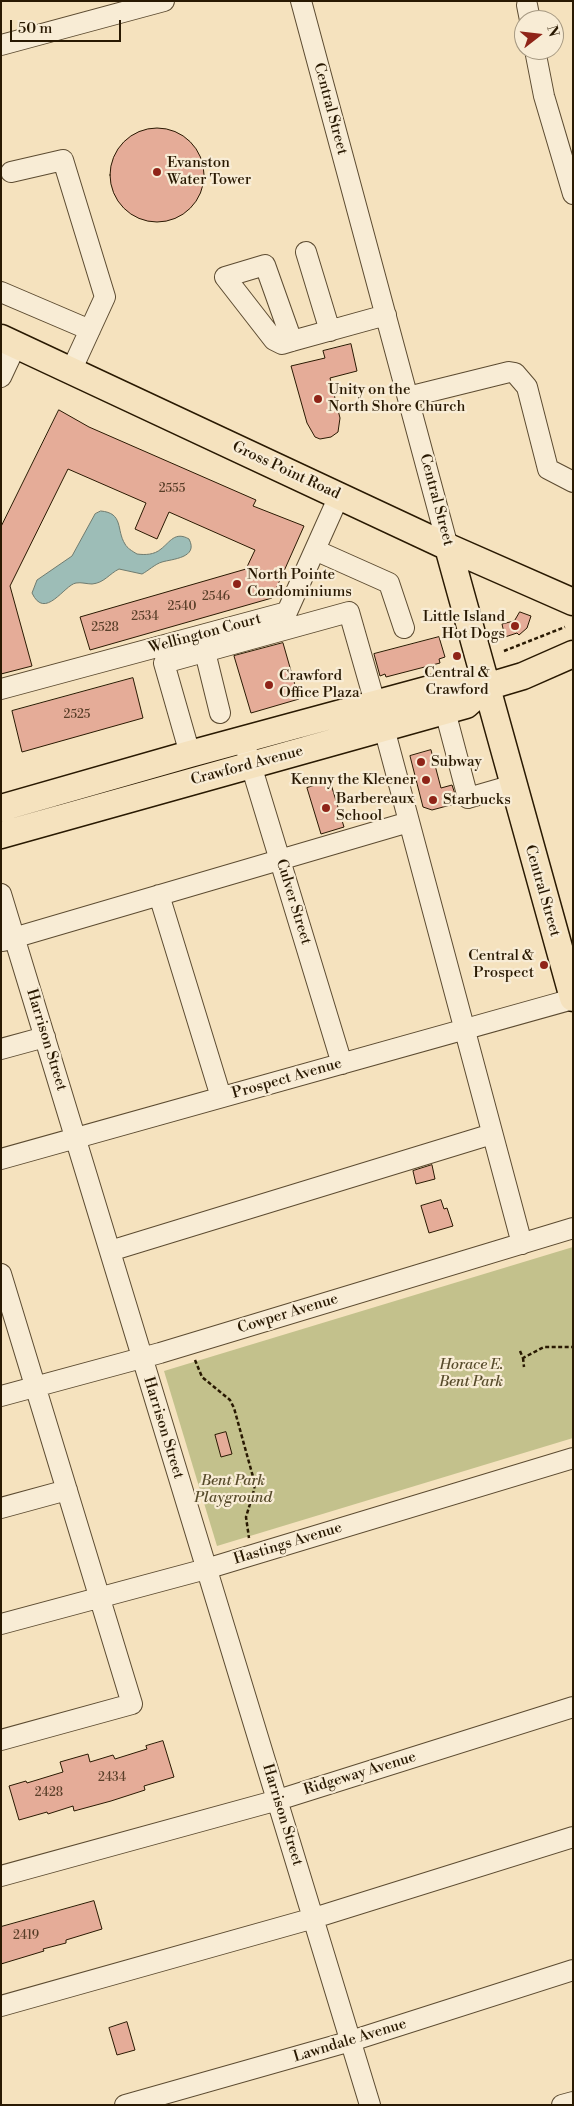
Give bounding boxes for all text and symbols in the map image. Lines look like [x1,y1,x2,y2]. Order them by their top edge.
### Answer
scale bar [12,10,124,42]
north arrow [514,10,564,60]
text: 50 m [18,19,52,38]
text: N [542,23,563,39]
street label: Central Street [309,61,351,157]
place label: Evanston Water Tower [167,154,251,189]
marker: Evanston Water Tower [151,166,163,178]
place label: Unity on the North Shore Church [328,381,465,416]
marker: Unity on the North Shore Church [312,393,324,405]
street label: Gross Point Road [229,438,343,504]
street label: Central Street [415,452,457,548]
house number: 2555 [159,482,185,496]
place label: North Pointe Condominiums [247,566,352,601]
marker: North Pointe Condominiums [231,578,243,590]
house number: 2546 [202,590,230,604]
house number: 2540 [168,600,196,614]
place label: Little Island Hot Dogs [423,608,505,643]
house number: 2534 [131,610,159,624]
street label: Wellington Court [147,610,263,658]
marker: Little Island Hot Dogs [509,620,521,632]
house number: 2528 [91,621,119,635]
marker: Central & Crawford [451,650,463,662]
place label: Central & Crawford [424,664,490,699]
place label: Crawford Office Plaza [279,667,360,702]
marker: Crawford Office Plaza [263,679,275,691]
house number: 2525 [64,708,90,722]
street label: Crawford Avenue [189,742,305,790]
place label: Subway [431,753,482,771]
marker: Subway [415,756,427,768]
place label: Kenny the Kleener [291,771,416,789]
marker: Kenny the Kleener [420,774,432,786]
place label: Barbereaux School [336,790,414,825]
place label: Starbucks [443,791,511,809]
marker: Starbucks [427,794,439,806]
marker: Barbereaux School [320,802,332,814]
street label: Central Street [520,843,564,939]
street label: Culver Street [271,857,315,947]
place label: Central & Prospect [468,947,534,982]
marker: Central & Prospect [538,959,550,971]
street label: Harrison Street [22,987,70,1093]
street label: Prospect Avenue [230,1055,344,1103]
street label: Cowper Avenue [236,1290,340,1338]
park label: Horace E. Bent Park [439,1356,503,1391]
street label: Harrison Street [139,1375,187,1481]
park label: Bent Park Playground [194,1472,272,1507]
street label: Hastings Avenue [232,1519,344,1569]
street label: Ridgeway Avenue [302,1748,418,1800]
street label: Harrison Street [258,1762,306,1868]
house number: 2434 [98,1771,126,1785]
house number: 2428 [35,1786,63,1800]
house number: 2419 [13,1929,39,1943]
street label: Lawndale Avenue [291,2015,409,2067]

